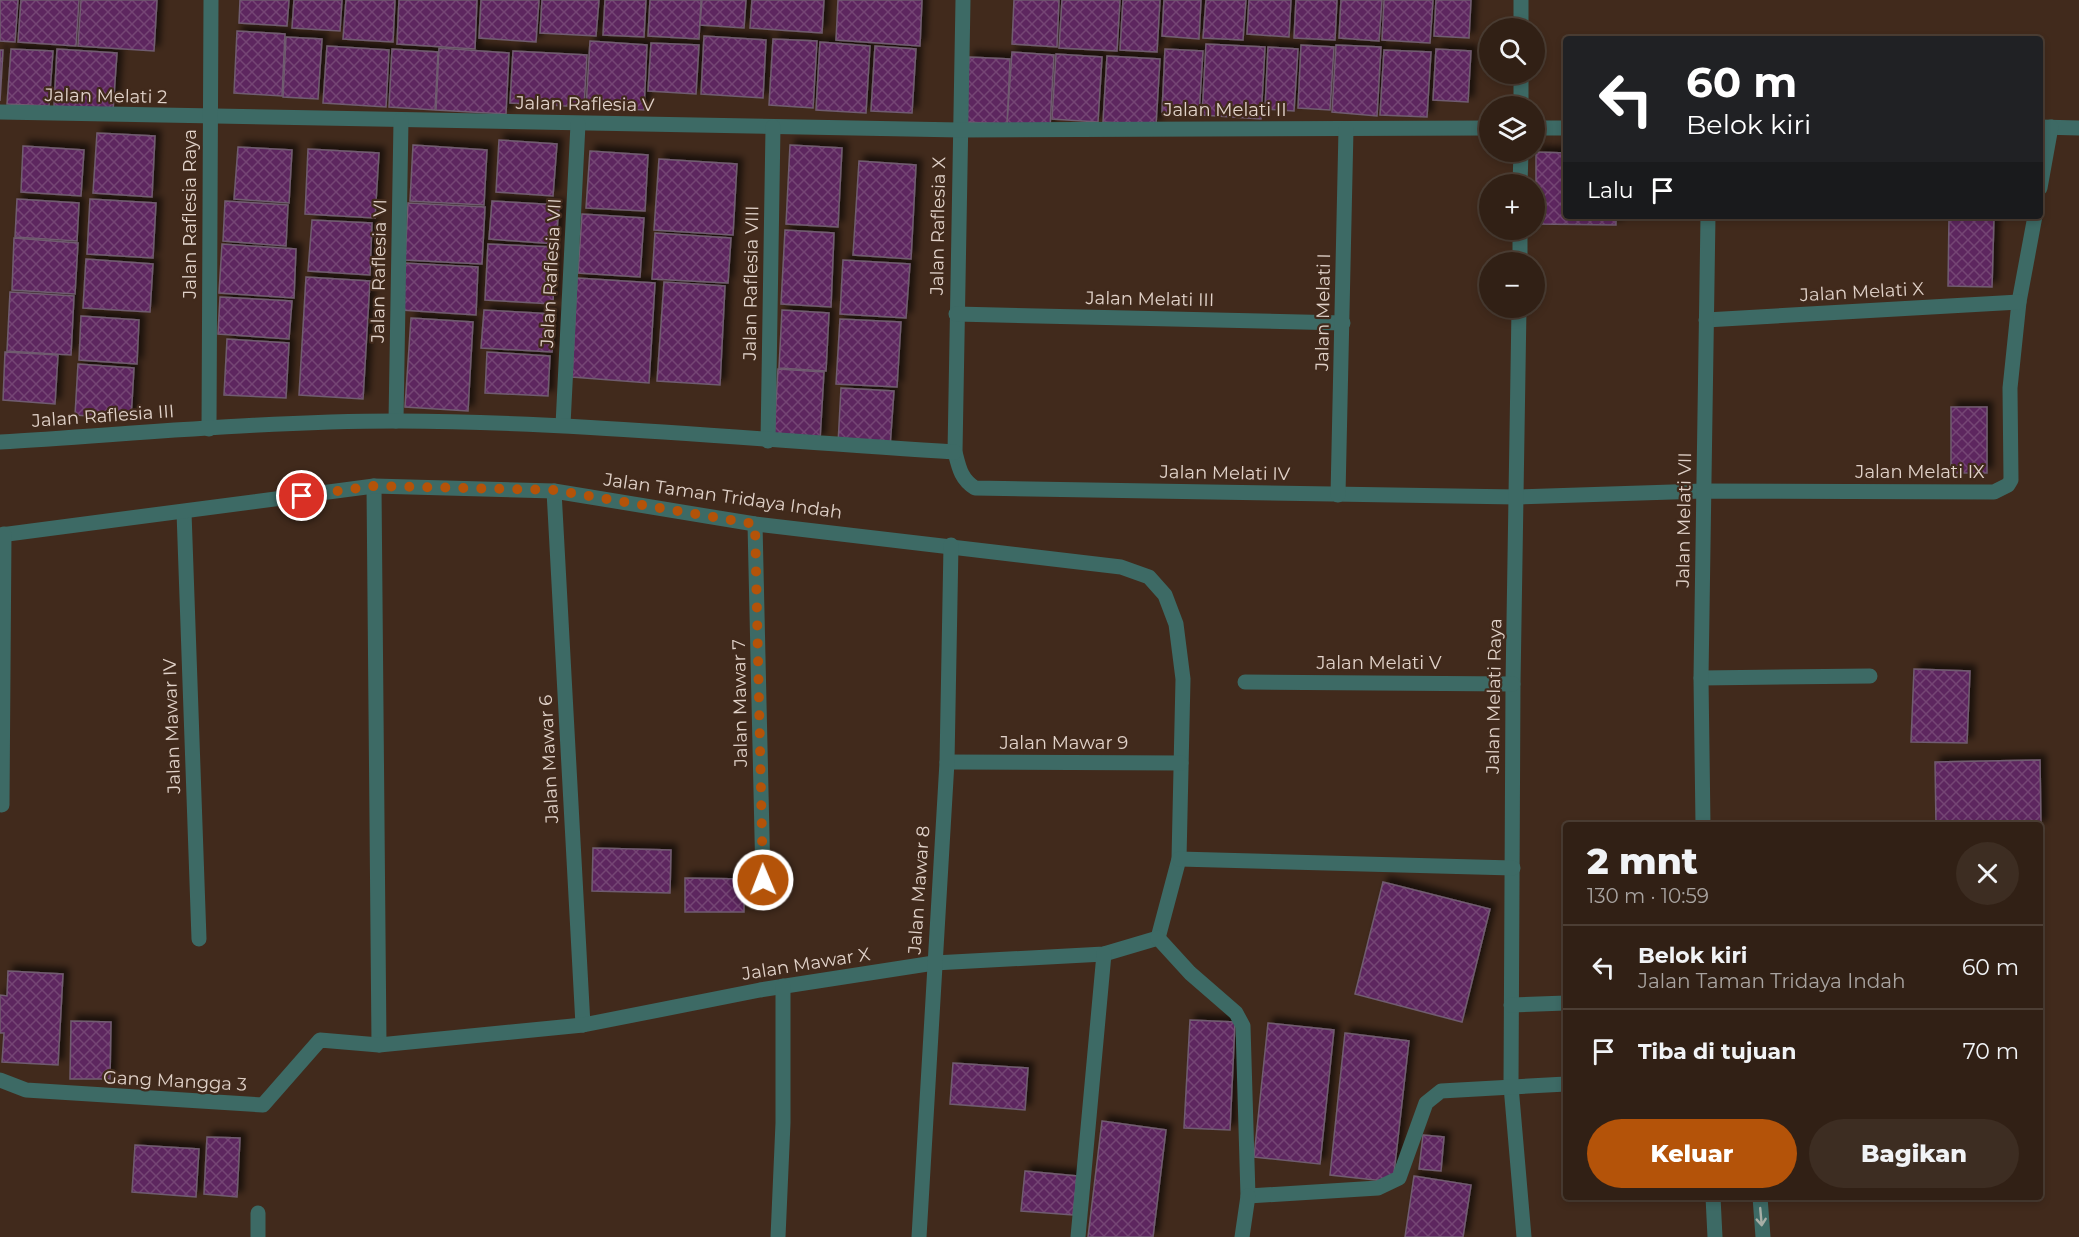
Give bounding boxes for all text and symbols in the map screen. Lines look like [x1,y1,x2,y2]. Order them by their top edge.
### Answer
map controls [1479,18,1545,318]
button: search [1479,18,1545,84]
text: 60 m [1686,56,1797,108]
icon: left [1587,60,1665,138]
street label: Jalan Melati 2 [44,84,167,108]
street label: Jalan Raflesia V [514,92,655,116]
button: layers [1479,96,1545,162]
street label: Jalan Melati II [1162,99,1287,121]
text: Belok kiri [1686,108,1811,141]
street label: Jalan Raflesia Raya [179,129,201,300]
street label: Jalan Raflesia X [926,157,950,296]
button: + [1479,174,1545,240]
icon: arrive [1646,174,1679,207]
text: Lalu [1587,177,1634,204]
street label: Jalan Raflesia VII [536,198,566,349]
street label: Jalan Raflesia VI [367,199,391,344]
street label: Jalan Raflesia VIII [739,205,763,362]
button: − [1479,252,1545,318]
street label: Jalan Melati I [1311,253,1335,372]
street label: Jalan Melati X [1798,278,1925,306]
street label: Jalan Melati III [1084,287,1215,311]
street label: Jalan Raflesia III [30,400,175,432]
street label: Jalan Melati VII [1672,452,1696,589]
street label: Jalan Melati IV [1159,461,1291,485]
street label: Jalan Melati IX [1854,461,1985,483]
street label: Jalan Taman Tridaya Indah [601,468,844,524]
pin [276,470,327,521]
icon: arrive [285,479,318,512]
street label: Jalan Melati Raya [1482,618,1506,775]
street label: Jalan Mawar 7 [728,639,752,768]
street label: Jalan Melati V [1316,652,1442,674]
street label: Jalan Mawar IV [159,658,185,795]
street label: Jalan Mawar 6 [535,694,563,825]
street label: Jalan Mawar 9 [999,732,1128,754]
street label: Jalan Mawar 8 [903,825,934,956]
text: 2 mnt [1587,839,1698,883]
button: close [1956,842,2019,905]
position arrow [731,848,795,912]
text: 130 m · 10:59 [1587,884,1709,908]
text: Belok kiri [1638,942,1747,969]
street label: Jalan Mawar X [739,943,872,985]
icon: left [1587,951,1620,984]
text: 60 m [1962,954,2019,981]
text: Jalan Taman Tridaya Indah [1638,969,1906,993]
icon: arrive [1587,1035,1620,1068]
text: Tiba di tujuan [1638,1038,1796,1065]
text: 70 m [1963,1038,2019,1065]
street label: Gang Mangga 3 [103,1066,247,1096]
button: Keluar [1587,1119,1797,1188]
button: Bagikan [1809,1119,2019,1188]
one-way arrow [1756,1207,1767,1226]

